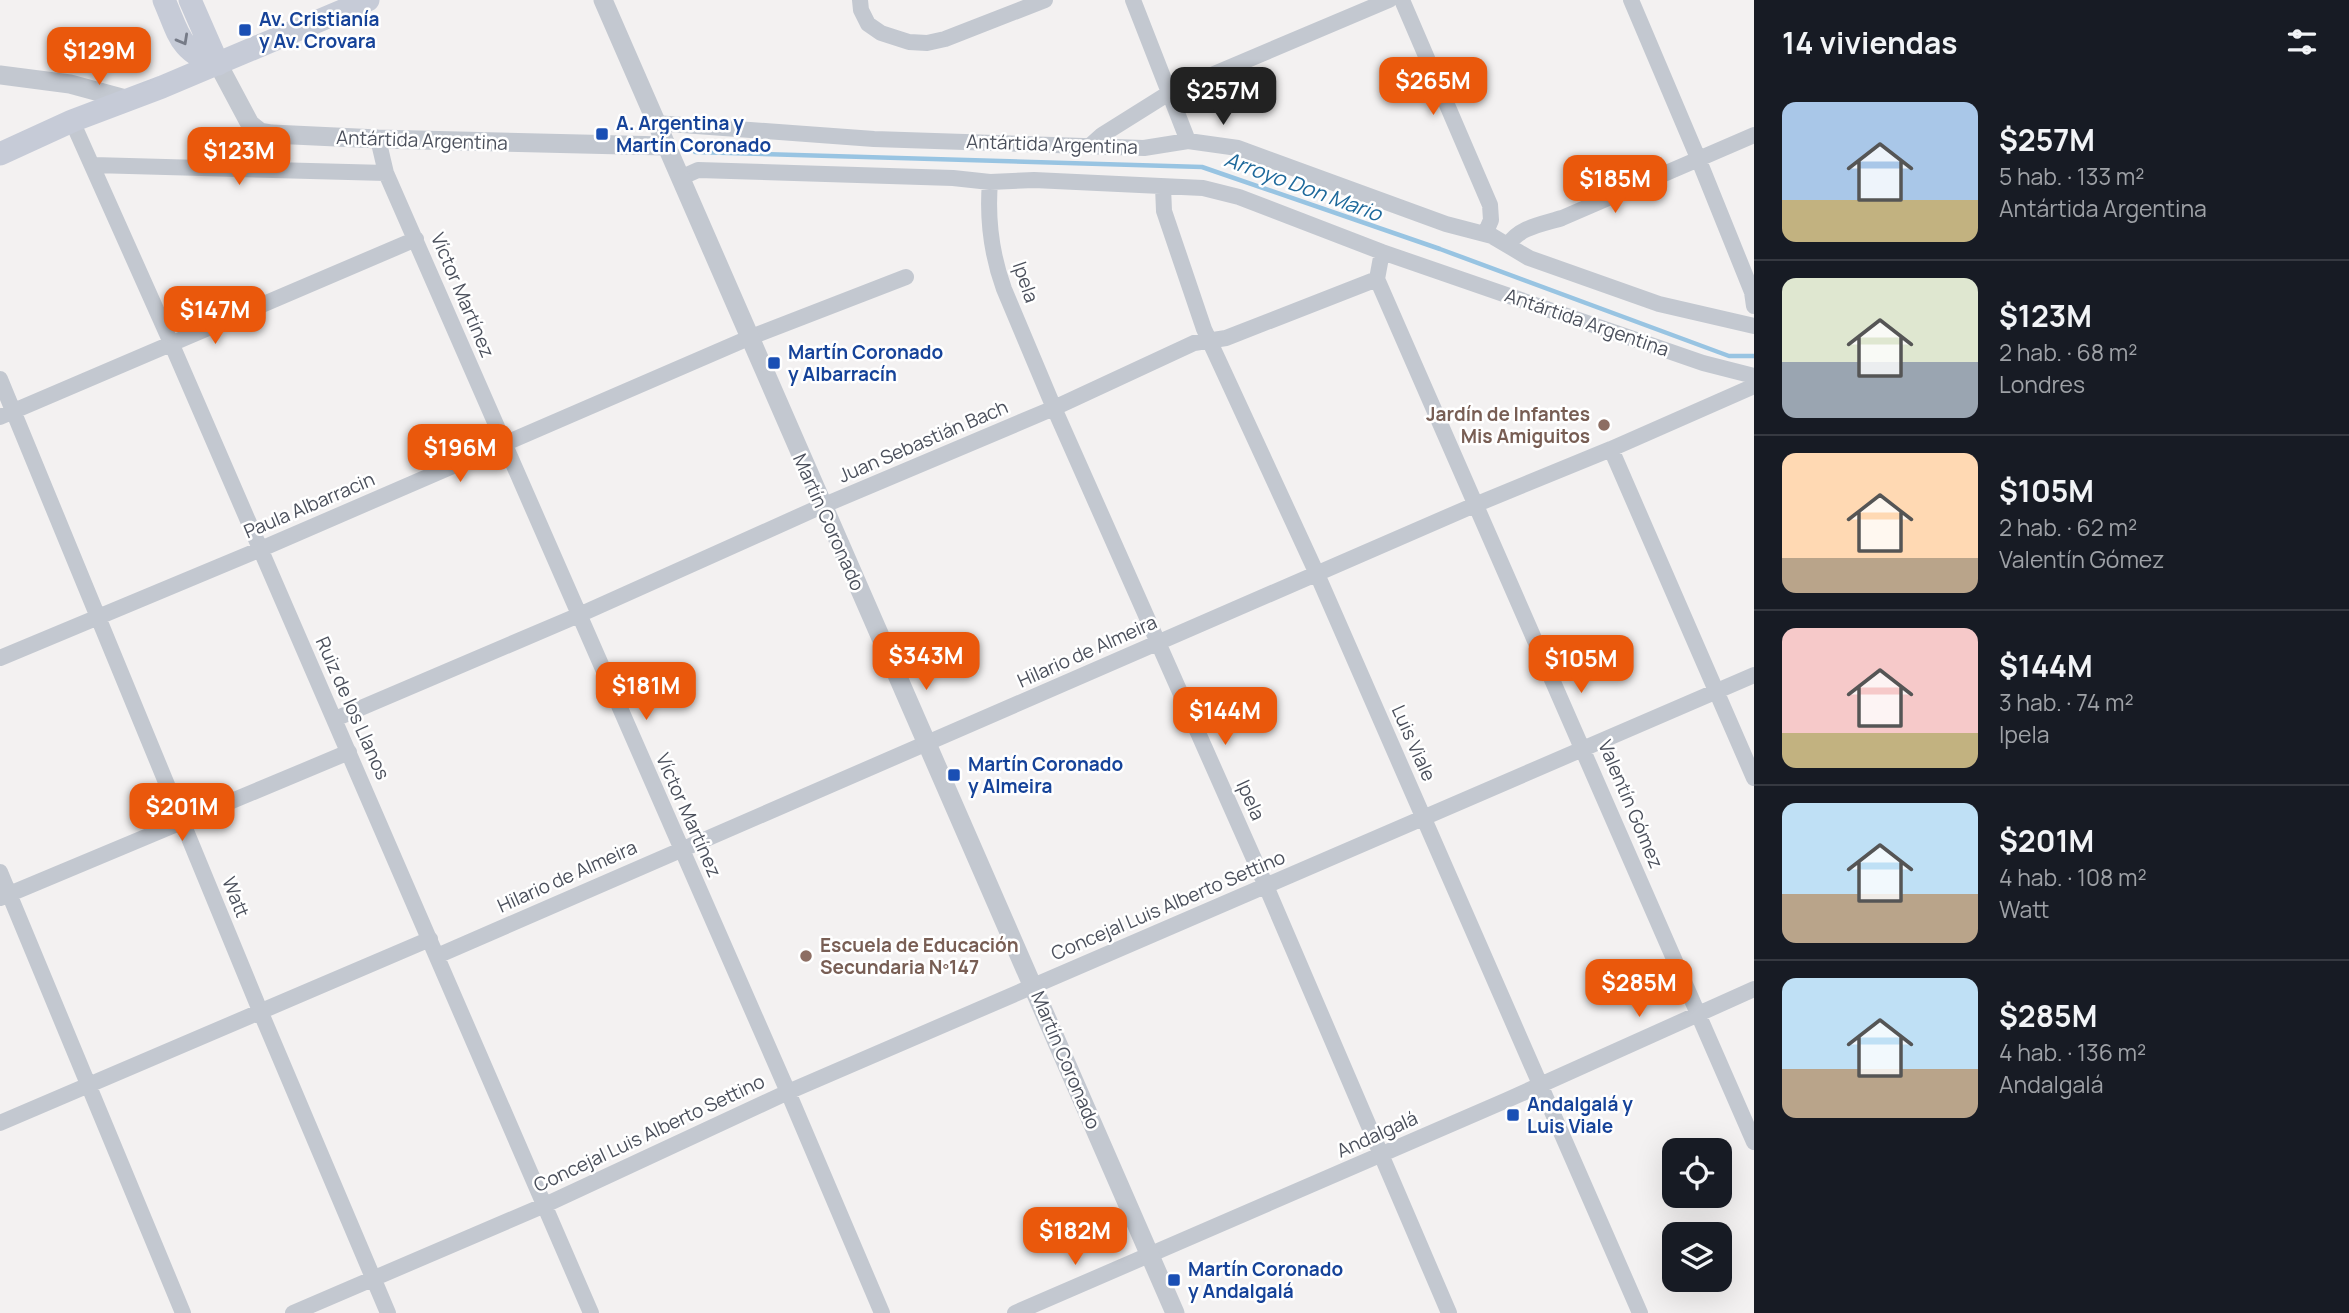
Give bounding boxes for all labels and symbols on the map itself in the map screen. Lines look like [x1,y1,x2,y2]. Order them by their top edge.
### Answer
place label: Av. Cristianía y Av. Crovara [259,6,379,54]
marker: Av. Cristianía y Av. Crovara [237,22,253,38]
pin: $129M [50,28,148,87]
one-way arrow [175,33,188,45]
pin: $265M [1384,58,1482,117]
pin: $257M [1174,68,1272,127]
place label: A. Argentina y Martín Coronado [616,110,771,158]
street label: Antártida Argentina [336,124,508,156]
marker: A. Argentina y Martín Coronado [594,126,610,142]
pin: $123M [190,128,288,187]
street label: Antártida Argentina [966,128,1138,160]
water label: Arroyo Don Mario [1221,145,1387,228]
pin: $185M [1566,156,1664,215]
street label: Víctor Martínez [425,229,501,361]
street label: Ipela [1007,258,1045,306]
street label: Antártida Argentina [1502,282,1672,362]
pin: $147M [166,286,264,346]
place label: Martín Coronado y Albarracín [788,339,943,387]
marker: Martín Coronado y Albarracín [766,355,782,371]
street label: Juan Sebastián Bach [834,393,1012,489]
place label: Jardín de Infantes Mis Amiguitos [1426,401,1590,449]
marker: Jardín de Infantes Mis Amiguitos [1596,417,1612,433]
pin: $196M [411,424,509,484]
street label: Martín Coronado [787,449,871,595]
street label: Paula Albarracin [240,466,378,544]
street label: Hilario de Almeira [1013,609,1161,693]
street label: Ruiz de los Llanos [310,632,396,784]
pin: $343M [877,632,975,692]
pin: $105M [1532,636,1630,695]
pin: $181M [597,662,695,722]
pin: $144M [1176,688,1274,747]
street label: Luis Viale [1386,701,1442,785]
street label: Valentín Gómez [1592,736,1670,872]
street label: Víctor Martínez [650,749,728,881]
place label: Martín Coronado y Almeira [968,751,1123,799]
marker: Martín Coronado y Almeira [946,767,962,783]
street label: Ipela [1231,776,1271,824]
pin: $201M [133,784,231,843]
street label: Hilario de Almeira [493,834,641,918]
street label: Concejal Luis Alberto Settino [1047,844,1289,966]
street label: Watt [216,873,256,921]
place label: Escuela de Educación Secundaria Nº147 [820,932,1019,980]
marker: Escuela de Educación Secundaria Nº147 [798,948,814,964]
pin: $285M [1590,960,1688,1019]
street label: Martín Coronado [1025,987,1107,1133]
street label: Concejal Luis Alberto Settino [529,1068,769,1198]
place label: Andalgalá y Luis Viale [1527,1091,1633,1139]
street label: Andalgalá [1332,1105,1422,1163]
marker: Andalgalá y Luis Viale [1505,1107,1521,1123]
pin: $182M [1026,1208,1124,1267]
place label: Martín Coronado y Andalgalá [1188,1256,1343,1304]
marker: Martín Coronado y Andalgalá [1166,1272,1182,1288]

